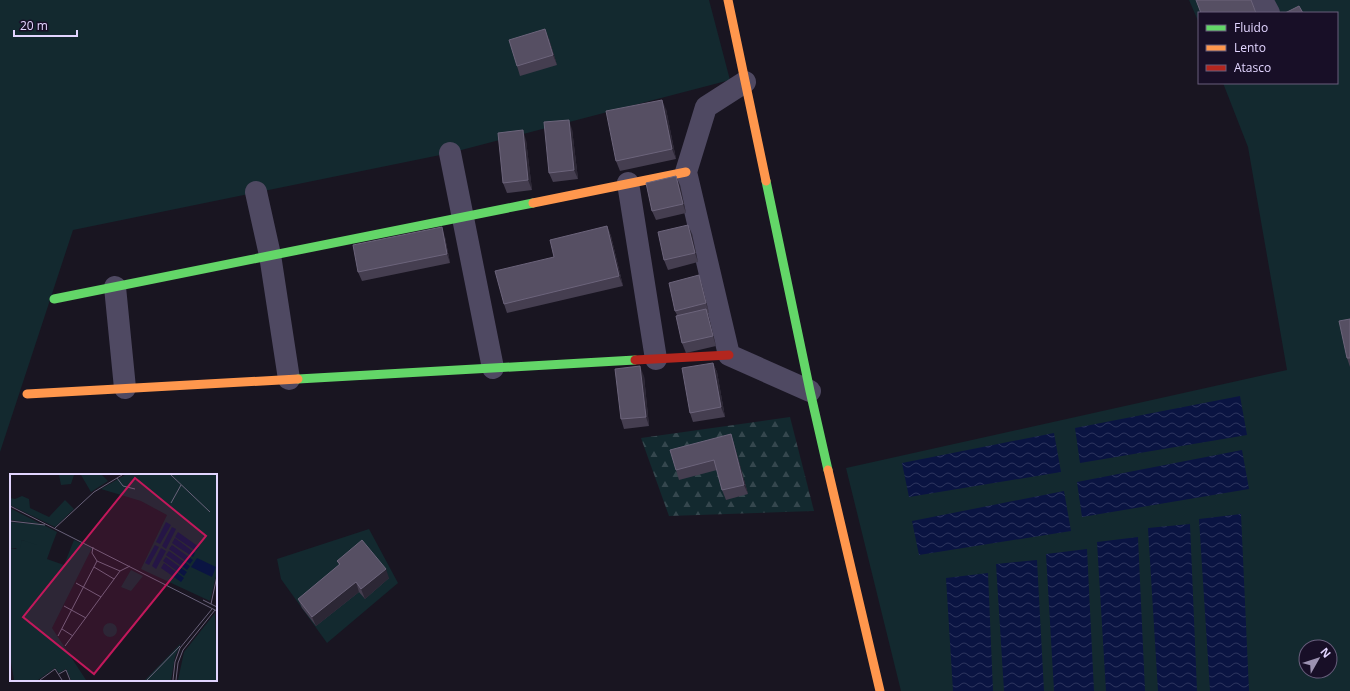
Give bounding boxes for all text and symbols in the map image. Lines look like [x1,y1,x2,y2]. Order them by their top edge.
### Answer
scale bar [14,12,77,38]
legend [1198,12,1338,84]
text: 20 m [20,17,48,34]
text: Fluido [1234,19,1268,36]
text: Lento [1234,39,1266,56]
text: Atasco [1234,59,1271,76]
inset map [10,474,217,681]
north arrow [1298,639,1338,679]
text: N [1318,644,1335,661]

